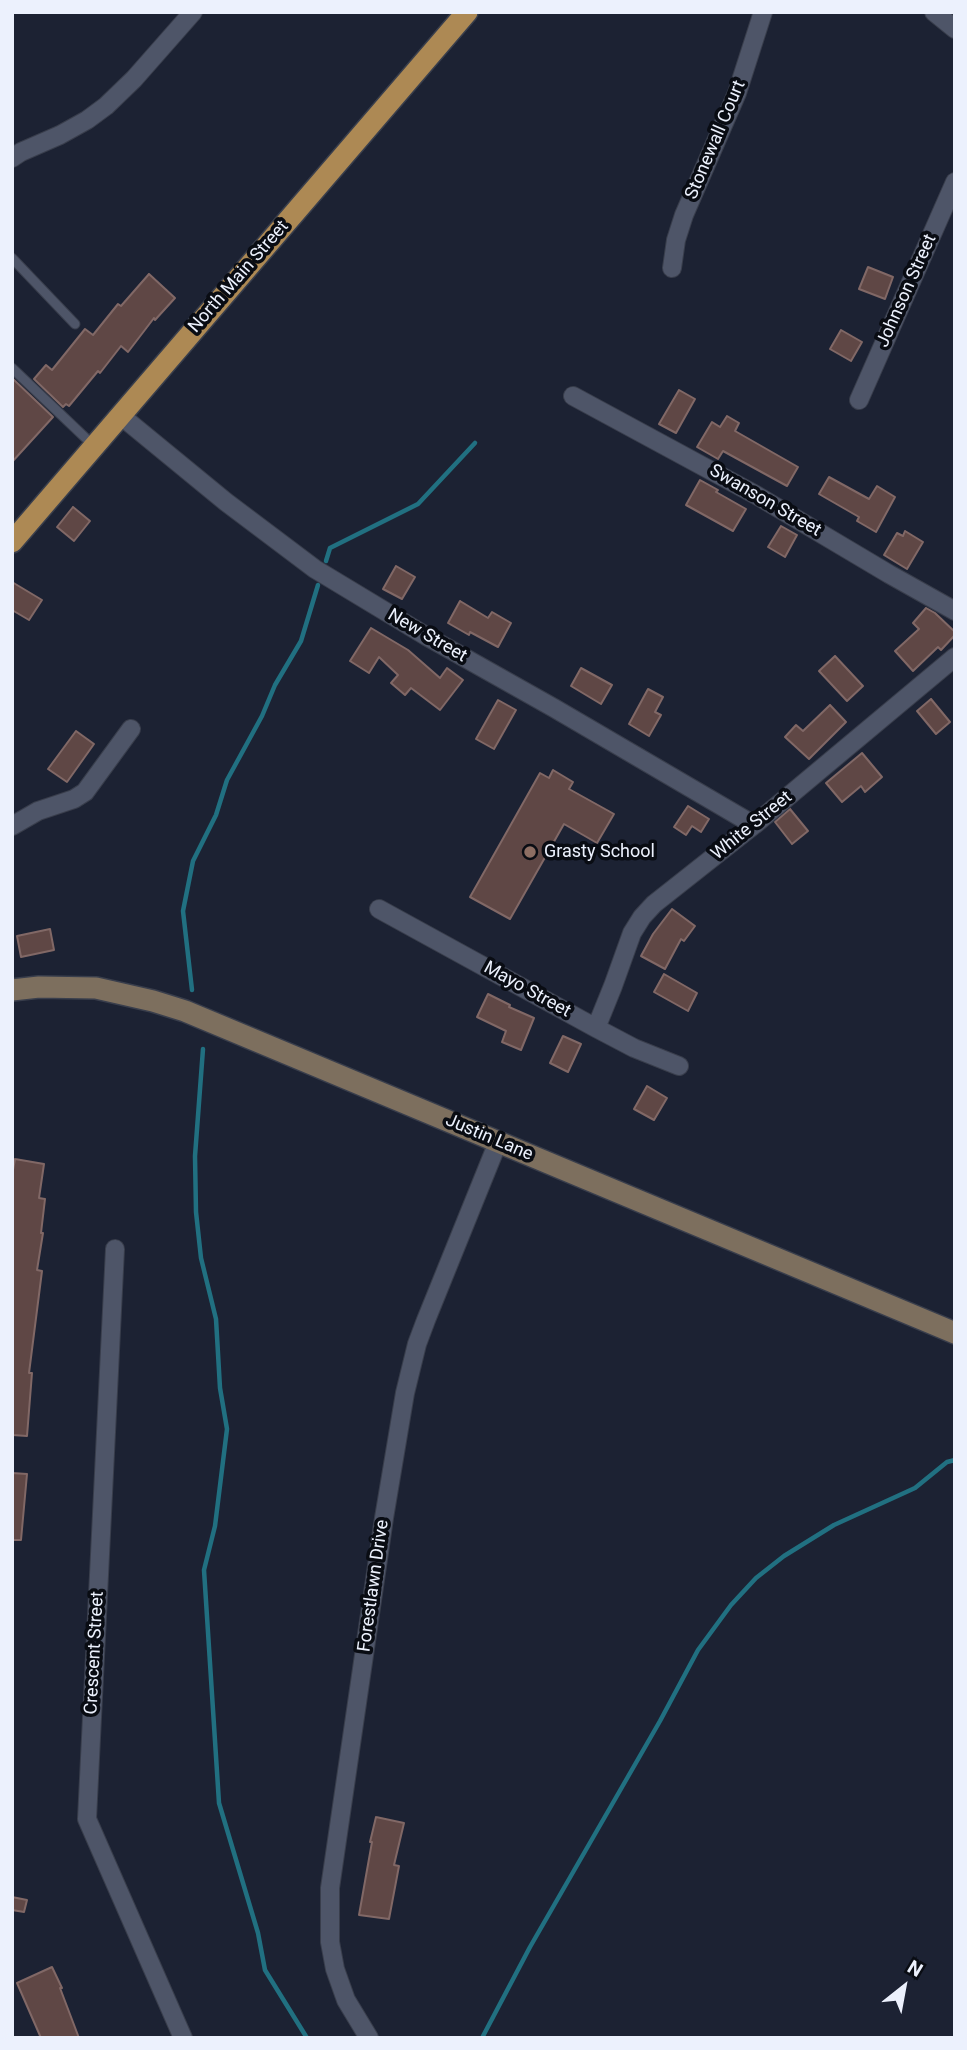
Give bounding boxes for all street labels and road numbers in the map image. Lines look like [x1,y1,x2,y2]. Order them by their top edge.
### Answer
street label: Stonewall Court [681,77,751,203]
street label: North Main Street [184,216,294,338]
street label: Johnson Street [872,231,942,351]
street label: Swanson Street [705,460,825,542]
street label: New Street [384,605,470,667]
street label: White Street [707,787,797,865]
street label: Mayo Street [480,957,574,1023]
street label: Justin Lane [442,1110,536,1166]
street label: Forestlawn Drive [354,1519,394,1653]
street label: Crescent Street [81,1591,109,1715]

